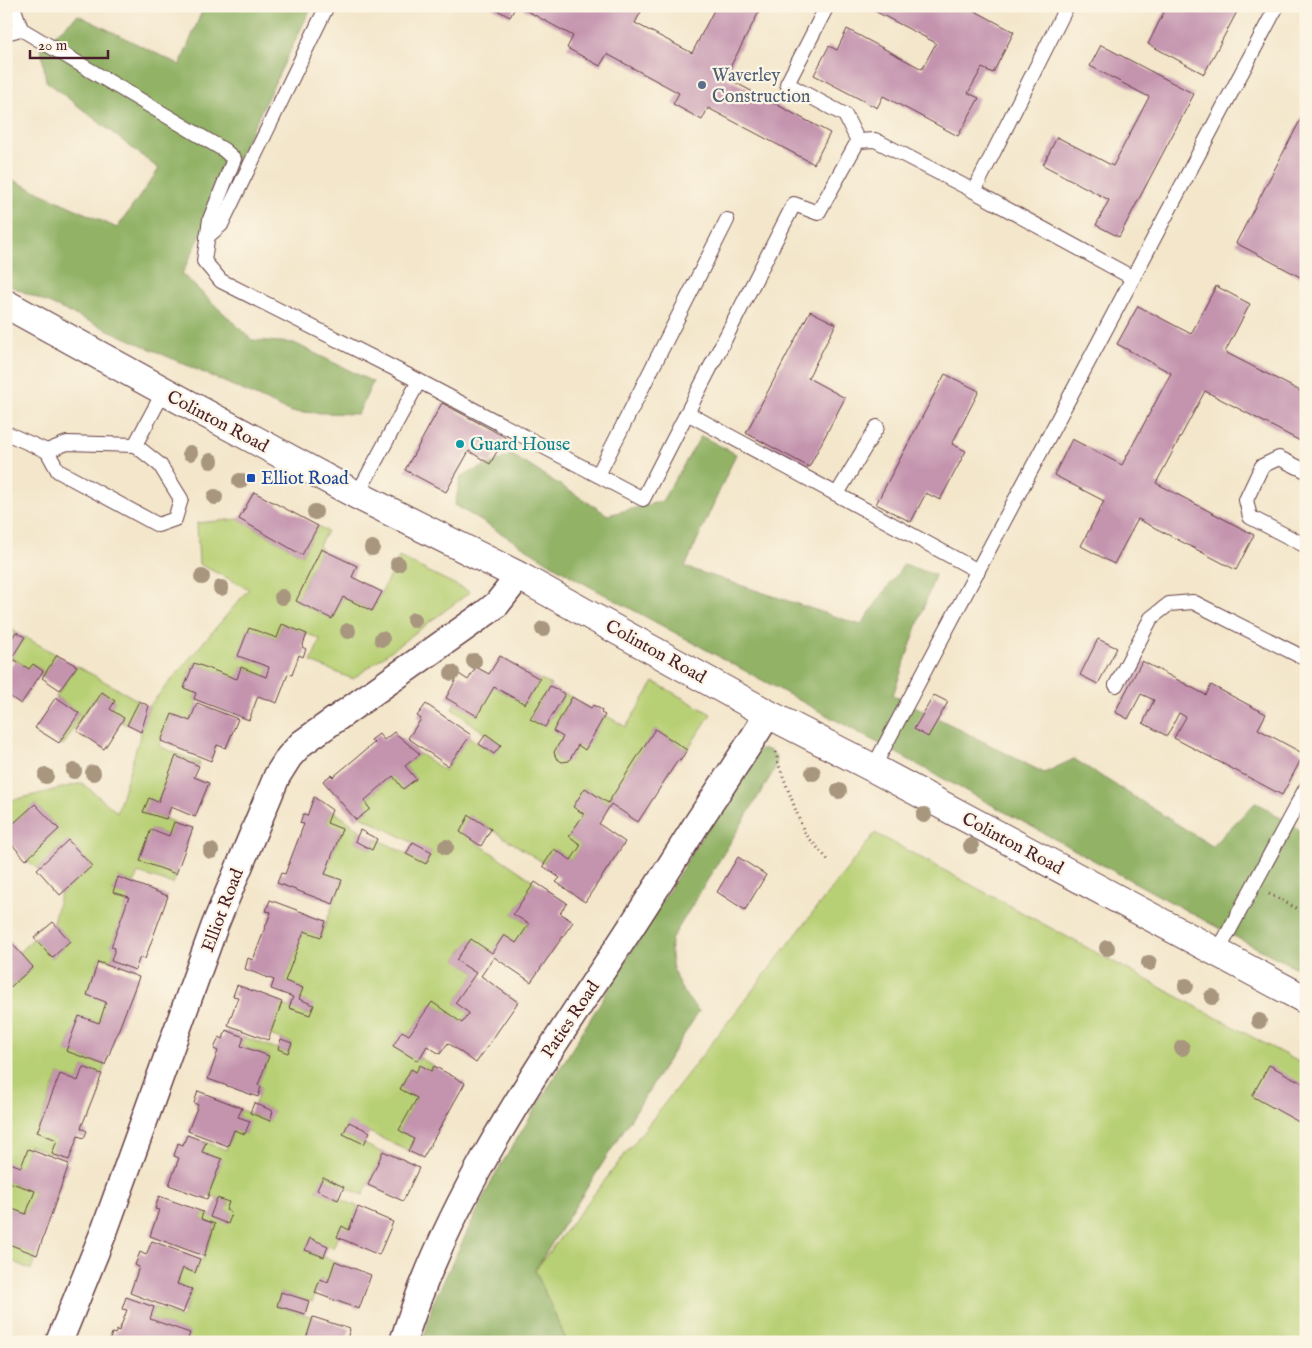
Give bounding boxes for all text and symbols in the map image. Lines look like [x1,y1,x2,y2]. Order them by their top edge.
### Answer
scale bar [30,28,108,60]
text: 20 m [38,36,68,55]
place label: Waverley Construction [712,65,811,109]
marker: Waverley Construction [696,79,708,91]
street label: Colinton Road [163,386,272,459]
place label: Guard House [470,434,570,457]
marker: Guard House [454,438,466,450]
place label: Elliot Road [261,468,349,491]
marker: Elliot Road [245,472,257,484]
street label: Colinton Road [601,615,710,690]
street label: Colinton Road [958,808,1067,881]
street label: Elliot Road [197,865,250,956]
street label: Paties Road [537,977,606,1063]

